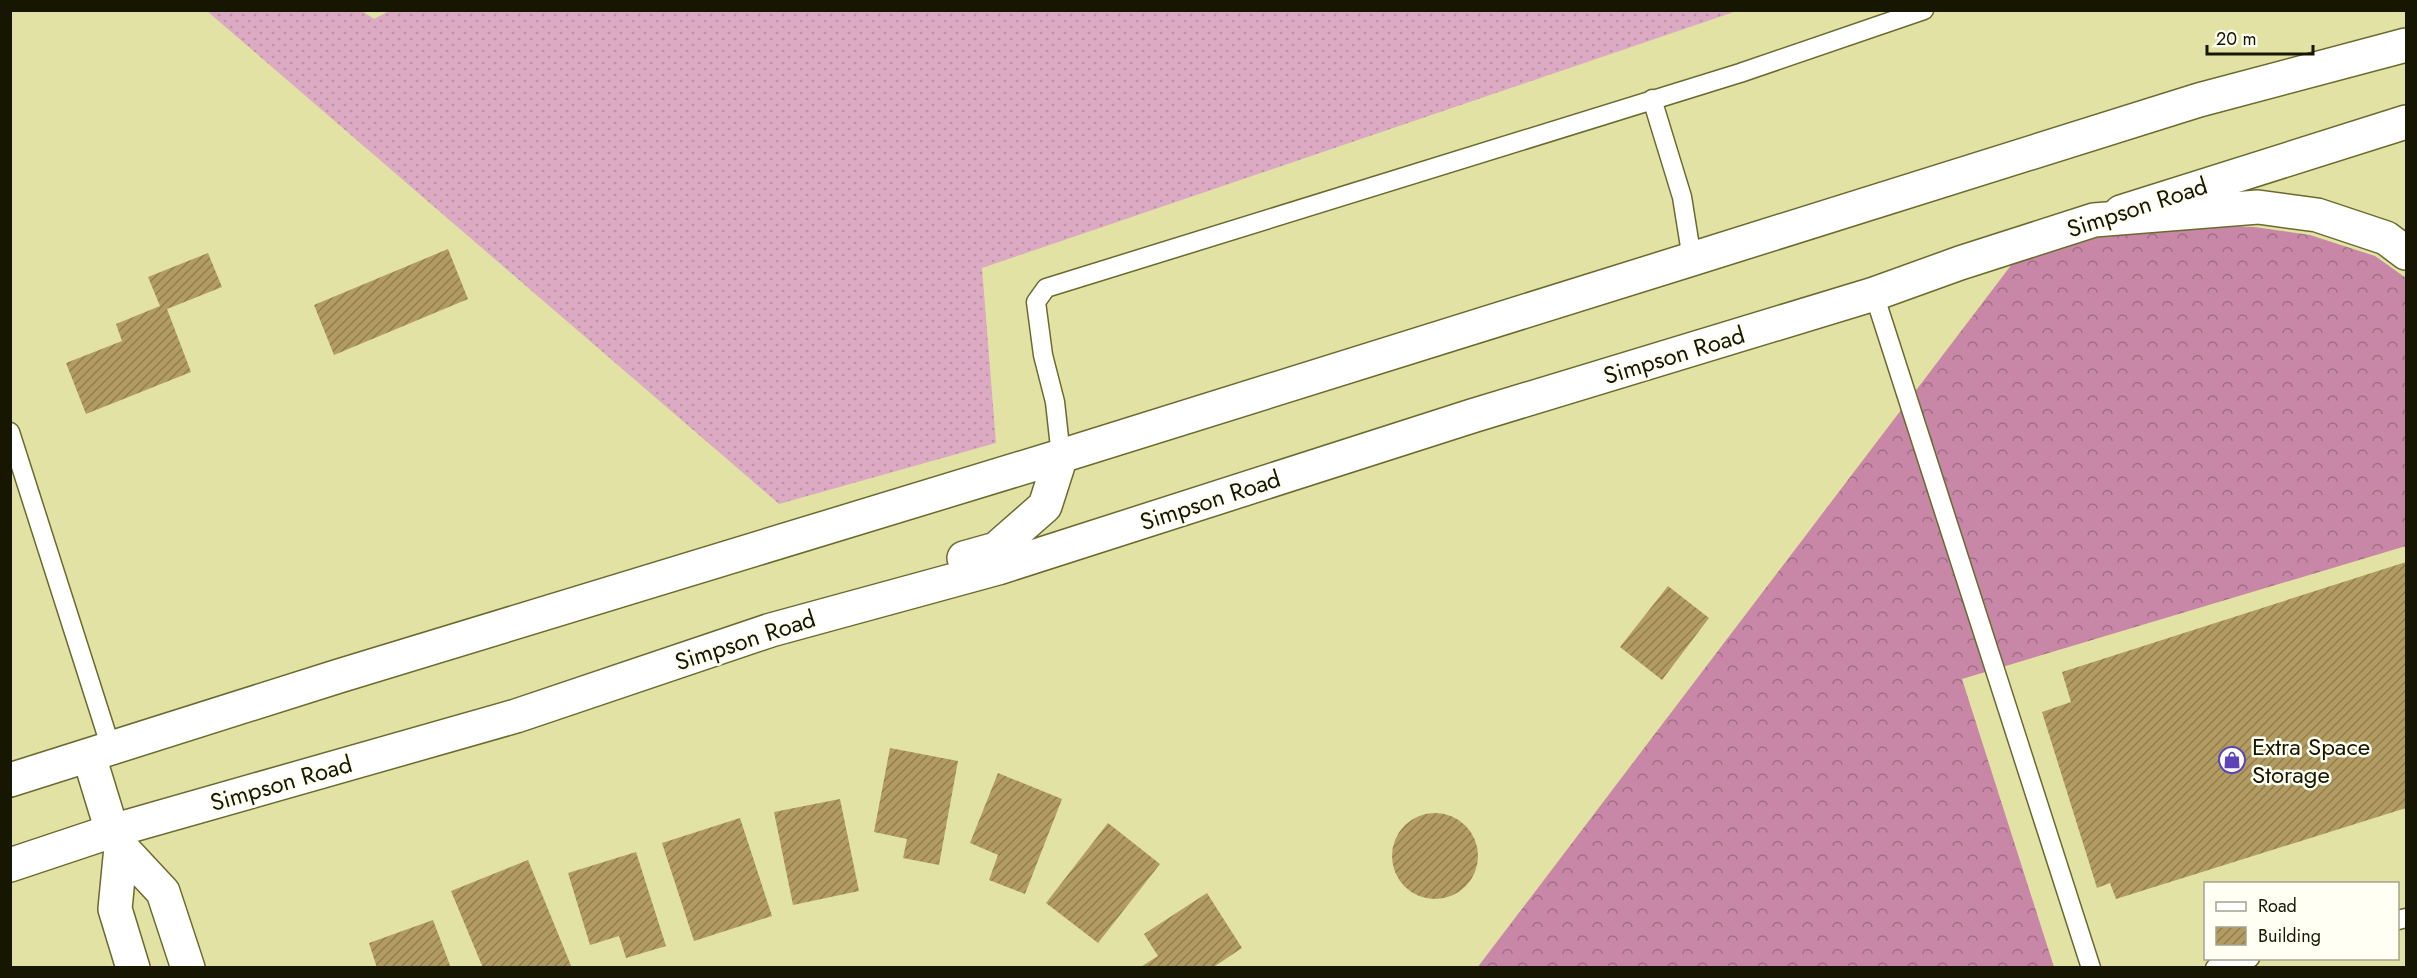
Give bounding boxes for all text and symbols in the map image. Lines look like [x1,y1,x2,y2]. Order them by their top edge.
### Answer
scale bar [2207,18,2314,56]
text: 20 m [2216,26,2256,52]
street label: Simpson Road [2062,168,2212,246]
street label: Simpson Road [1599,317,1749,393]
street label: Simpson Road [1135,461,1285,539]
street label: Simpson Road [670,601,820,679]
place label: Extra Space Storage [2252,729,2370,792]
shop icon: Extra Space Storage [2217,745,2247,775]
street label: Simpson Road [206,746,356,820]
legend [2204,882,2399,960]
text: Road [2258,893,2297,919]
text: Building [2258,923,2321,949]

